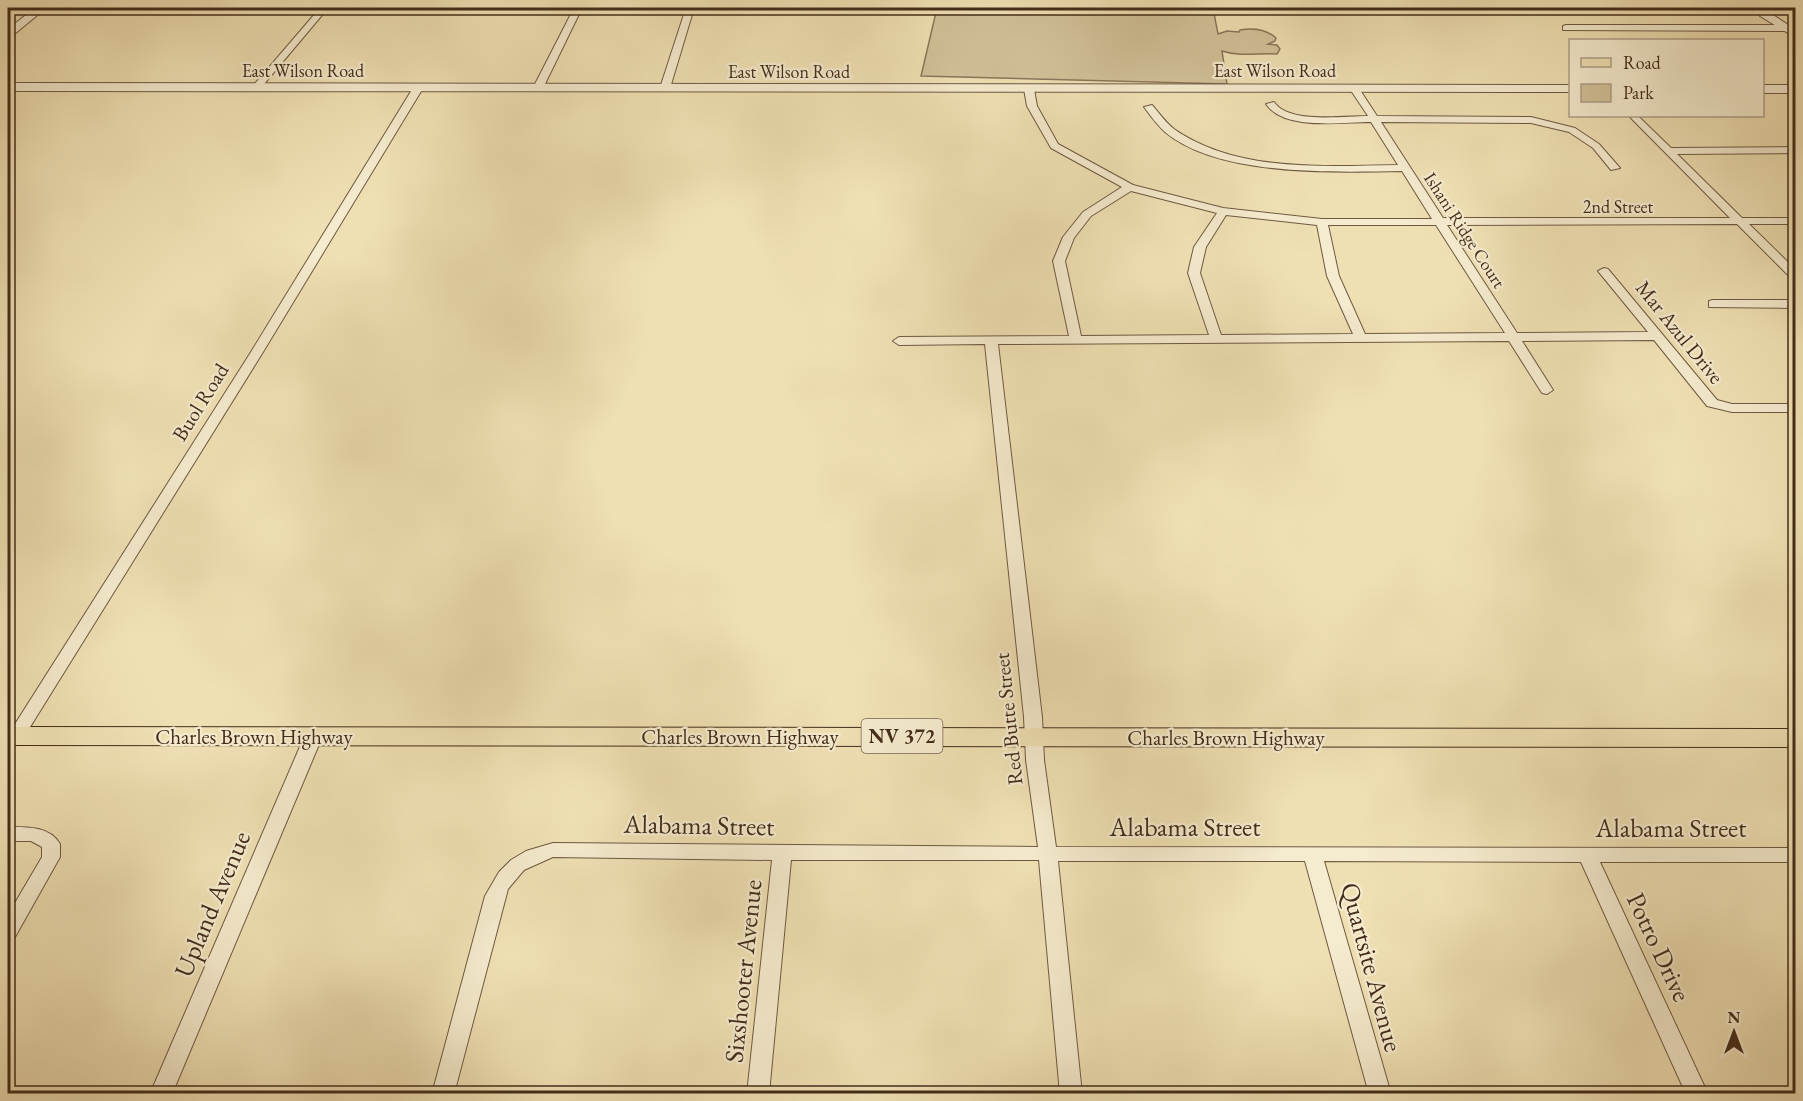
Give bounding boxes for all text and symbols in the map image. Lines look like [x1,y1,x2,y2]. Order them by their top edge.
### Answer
legend [1569,39,1764,117]
text: Road [1623,51,1662,74]
street label: East Wilson Road [242,59,365,82]
street label: East Wilson Road [1214,59,1337,82]
street label: East Wilson Road [728,60,851,83]
text: Park [1623,81,1654,104]
street label: Ishani Ridge Court [1419,168,1511,293]
street label: 2nd Street [1583,195,1654,218]
street label: Mar Azul Drive [1630,275,1730,389]
street label: Buol Road [166,358,235,446]
street label: Red Butte Street [988,651,1028,786]
road number: NV 372 [862,719,942,753]
street label: Charles Brown Highway [155,723,354,750]
street label: Charles Brown Highway [641,723,840,750]
street label: Charles Brown Highway [1127,724,1326,751]
street label: Alabama Street [622,807,775,843]
street label: Alabama Street [1109,810,1260,844]
street label: Alabama Street [1595,811,1746,845]
street label: Upland Avenue [166,826,258,982]
street label: Sixshooter Avenue [716,878,770,1064]
street label: Quartsite Avenue [1333,879,1411,1055]
street label: Potro Drive [1619,887,1699,1007]
north arrow [1704,1002,1764,1062]
text: N [1728,1007,1741,1028]

